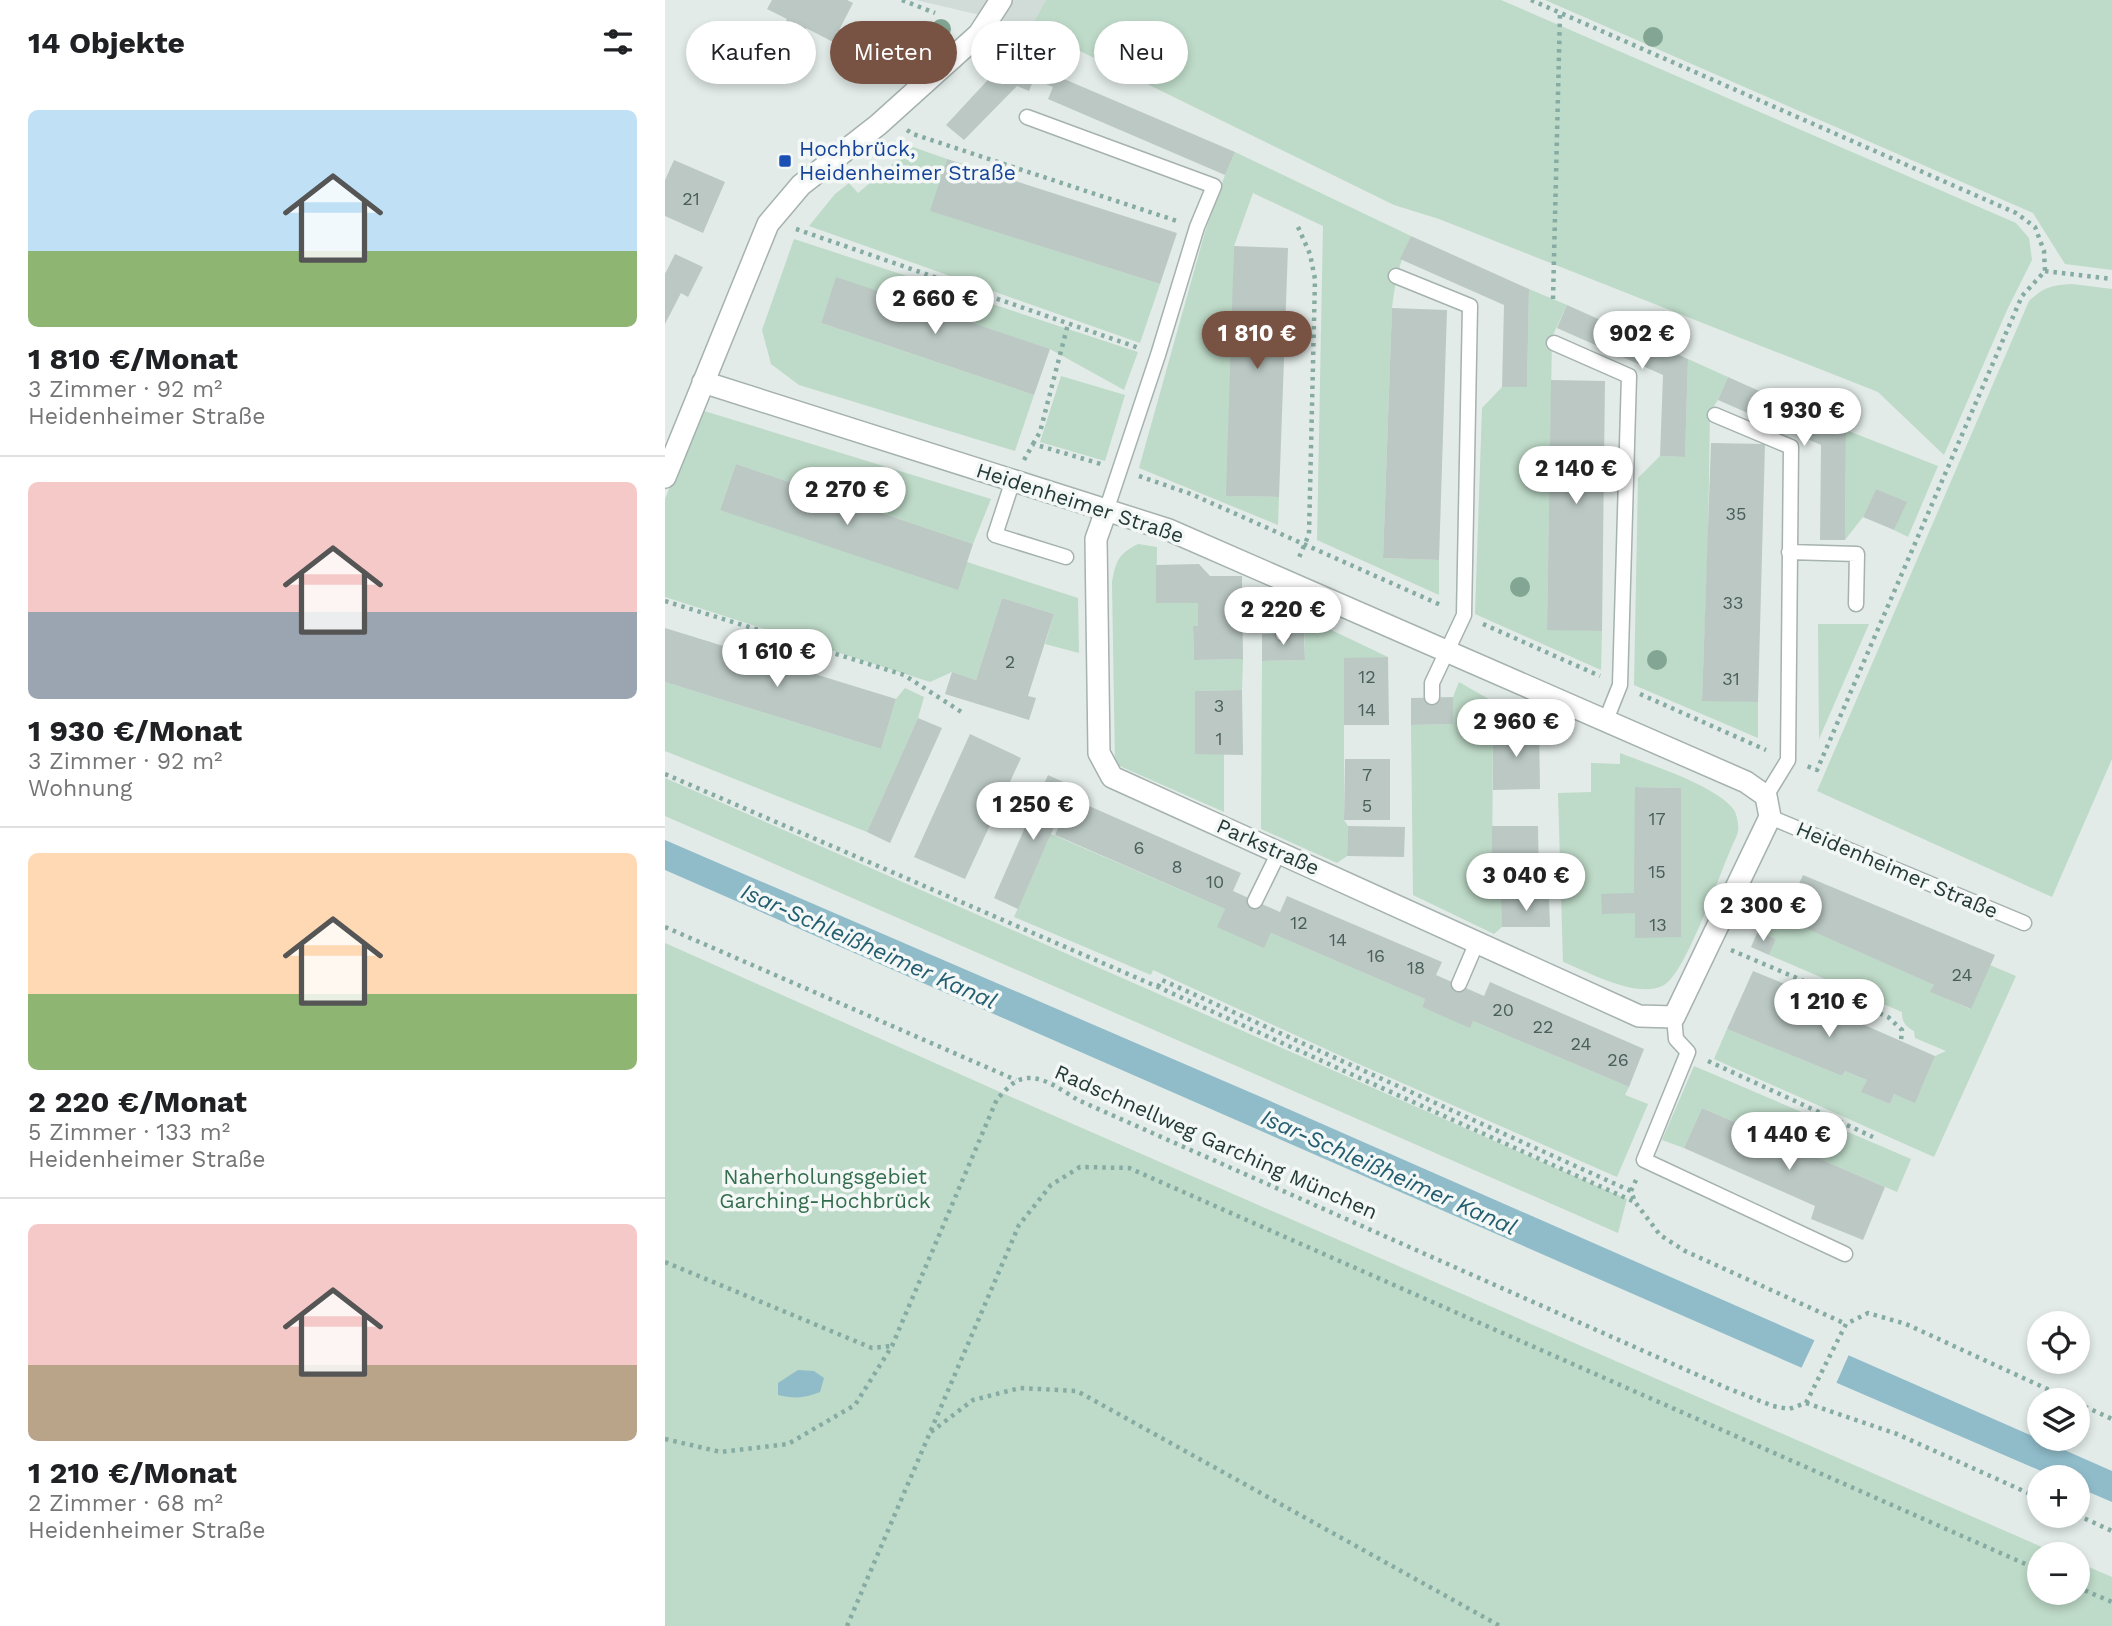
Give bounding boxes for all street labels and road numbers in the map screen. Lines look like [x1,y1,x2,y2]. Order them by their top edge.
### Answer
street label: Heidenheimer Straße [973,457,1187,548]
street label: Parkstraße [1213,813,1324,880]
street label: Heidenheimer Straße [1793,816,2002,923]
street label: Radschnellweg Garching München [1051,1059,1381,1224]

